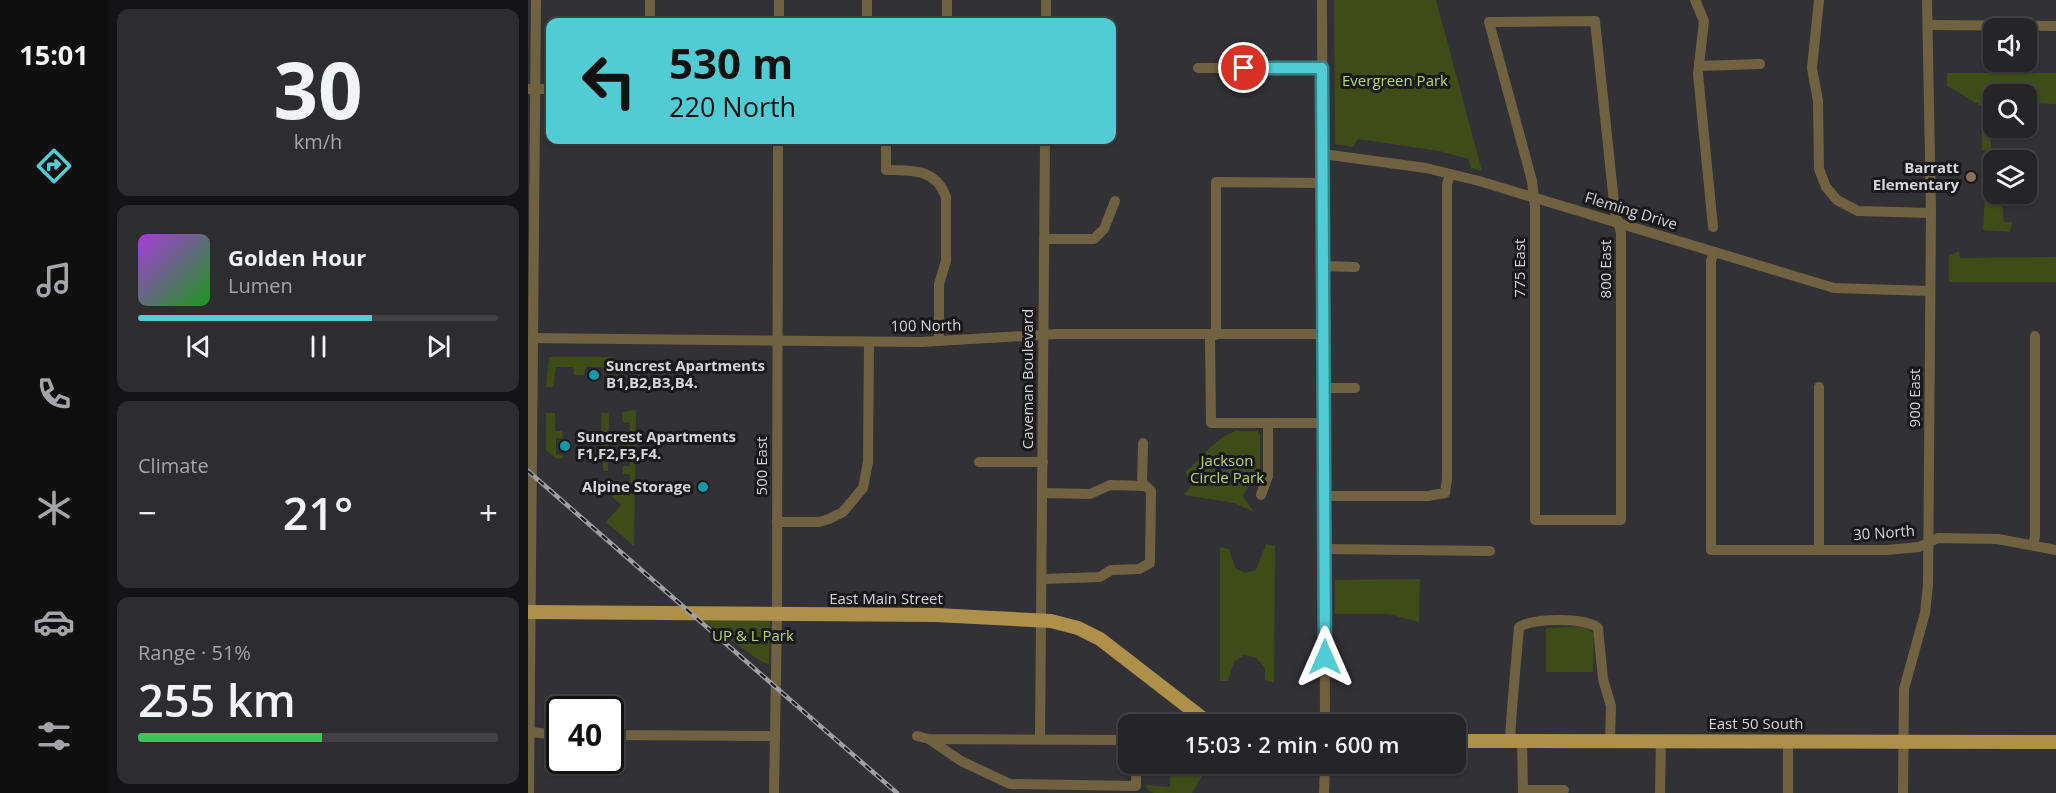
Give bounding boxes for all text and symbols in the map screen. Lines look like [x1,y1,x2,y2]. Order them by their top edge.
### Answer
map controls [1983,18,2037,204]
button: sound [1983,18,2037,72]
text: 530 m [669,34,793,91]
text: 15:01 [19,36,89,73]
text: 30 [273,36,363,142]
icon: left [570,42,648,120]
pin [1218,42,1269,93]
icon: arrive [1227,51,1260,84]
park label: Evergreen Park [1342,70,1448,90]
button: search [1983,84,2037,138]
text: 220 North [669,88,796,125]
text: km/h [294,128,342,155]
icon: directions [33,145,75,187]
button: layers [1983,150,2037,204]
place label: Barratt Elementary [1873,157,1959,194]
marker: Barratt Elementary [1964,170,1978,184]
street label: Fleming Drive [1583,187,1680,234]
street label: 775 East [1509,239,1529,297]
street label: 800 East [1595,240,1615,298]
text: Golden Hour [228,242,366,272]
icon: music [33,259,75,301]
text: Lumen [228,272,293,299]
street label: Caveman Boulevard [1017,309,1037,449]
street label: 100 North [891,314,961,336]
icon: previous [182,330,215,363]
icon: pause [302,330,335,363]
icon: next [422,330,455,363]
place label: Suncrest Apartments B1,B2,B3,B4. [606,355,765,392]
marker: Suncrest Apartments B1,B2,B3,B4. [587,368,601,382]
street label: 900 East [1904,369,1924,427]
icon: phone [33,373,75,415]
place label: Suncrest Apartments F1,F2,F3,F4. [577,426,736,463]
street label: 500 East [751,437,771,495]
marker: Suncrest Apartments F1,F2,F3,F4. [558,439,572,453]
park label: Jackson Circle Park [1190,450,1264,487]
text: Climate [138,452,209,479]
place label: Alpine Storage [582,476,691,496]
marker: Alpine Storage [696,480,710,494]
text: 21° [283,482,353,543]
icon: climate [33,487,75,529]
text: − [138,490,157,535]
text: + [479,490,498,535]
street label: 30 North [1852,520,1916,544]
street label: East Main Street [829,588,943,608]
icon: car [33,601,75,643]
park label: UP & L Park [712,625,794,645]
position arrow [1293,625,1357,689]
text: Range · 51% [138,639,251,666]
text: 255 km [138,669,296,730]
speed limit sign: 40 [546,696,624,774]
street label: East 50 South [1708,713,1804,733]
icon: filters [33,715,75,757]
text: 15:03 · 2 min · 600 m [1184,729,1400,759]

